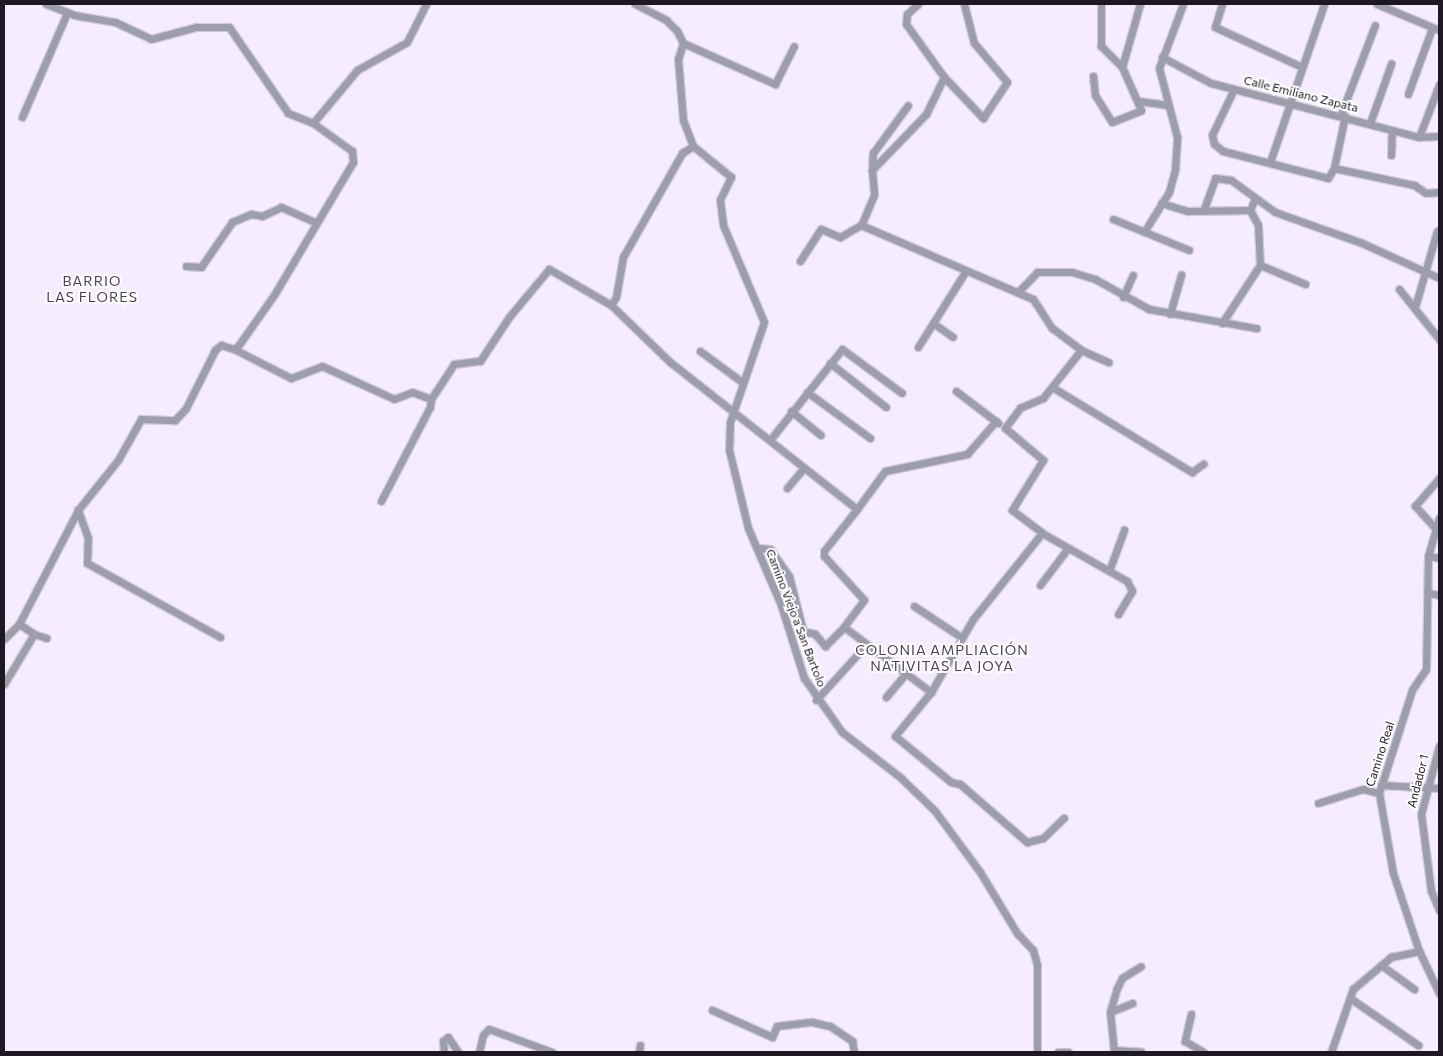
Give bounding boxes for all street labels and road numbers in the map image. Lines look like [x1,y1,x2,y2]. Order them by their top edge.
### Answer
street label: Calle Emiliano Zapata [1242,73,1360,115]
street label: Camino Viejo a San Bartolo [763,547,829,689]
street label: Camino Real [1363,720,1397,788]
street label: Andador 1 [1404,753,1432,809]

